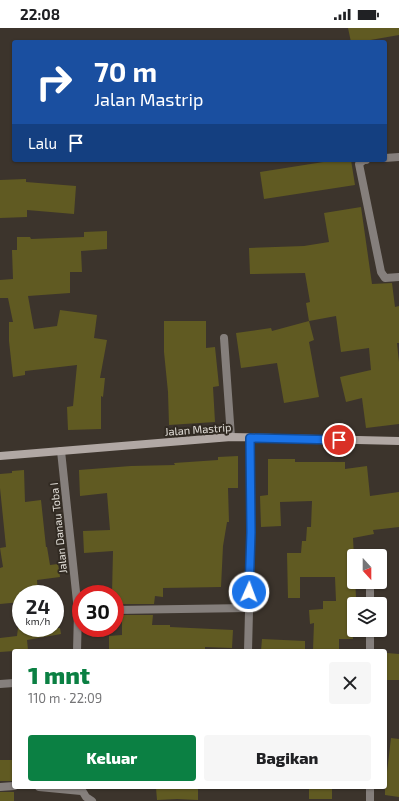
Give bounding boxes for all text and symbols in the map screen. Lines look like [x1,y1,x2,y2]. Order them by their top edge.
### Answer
text: 22:08 [20,5,60,23]
text: 70 m [94,54,157,88]
icon: right [28,56,80,108]
text: Jalan Mastrip [94,88,204,110]
icon: arrive [65,132,87,154]
text: Lalu [28,134,57,152]
street label: Jalan Mastrip [164,420,232,438]
pin [322,423,356,457]
icon: arrive [328,429,350,451]
street label: Jalan Danau Toba I [47,482,69,574]
north arrow [347,549,387,589]
map controls [347,549,387,637]
position arrow [228,571,270,613]
speed limit sign: 30 [72,585,124,637]
text: 24 [26,594,50,618]
button: layers [347,597,387,637]
text: km/h [26,615,50,627]
text: 1 mnt [28,660,90,689]
button: close [329,662,371,704]
text: 110 m · 22:09 [28,690,102,706]
button: Keluar [28,735,196,781]
button: Bagikan [204,735,371,781]

